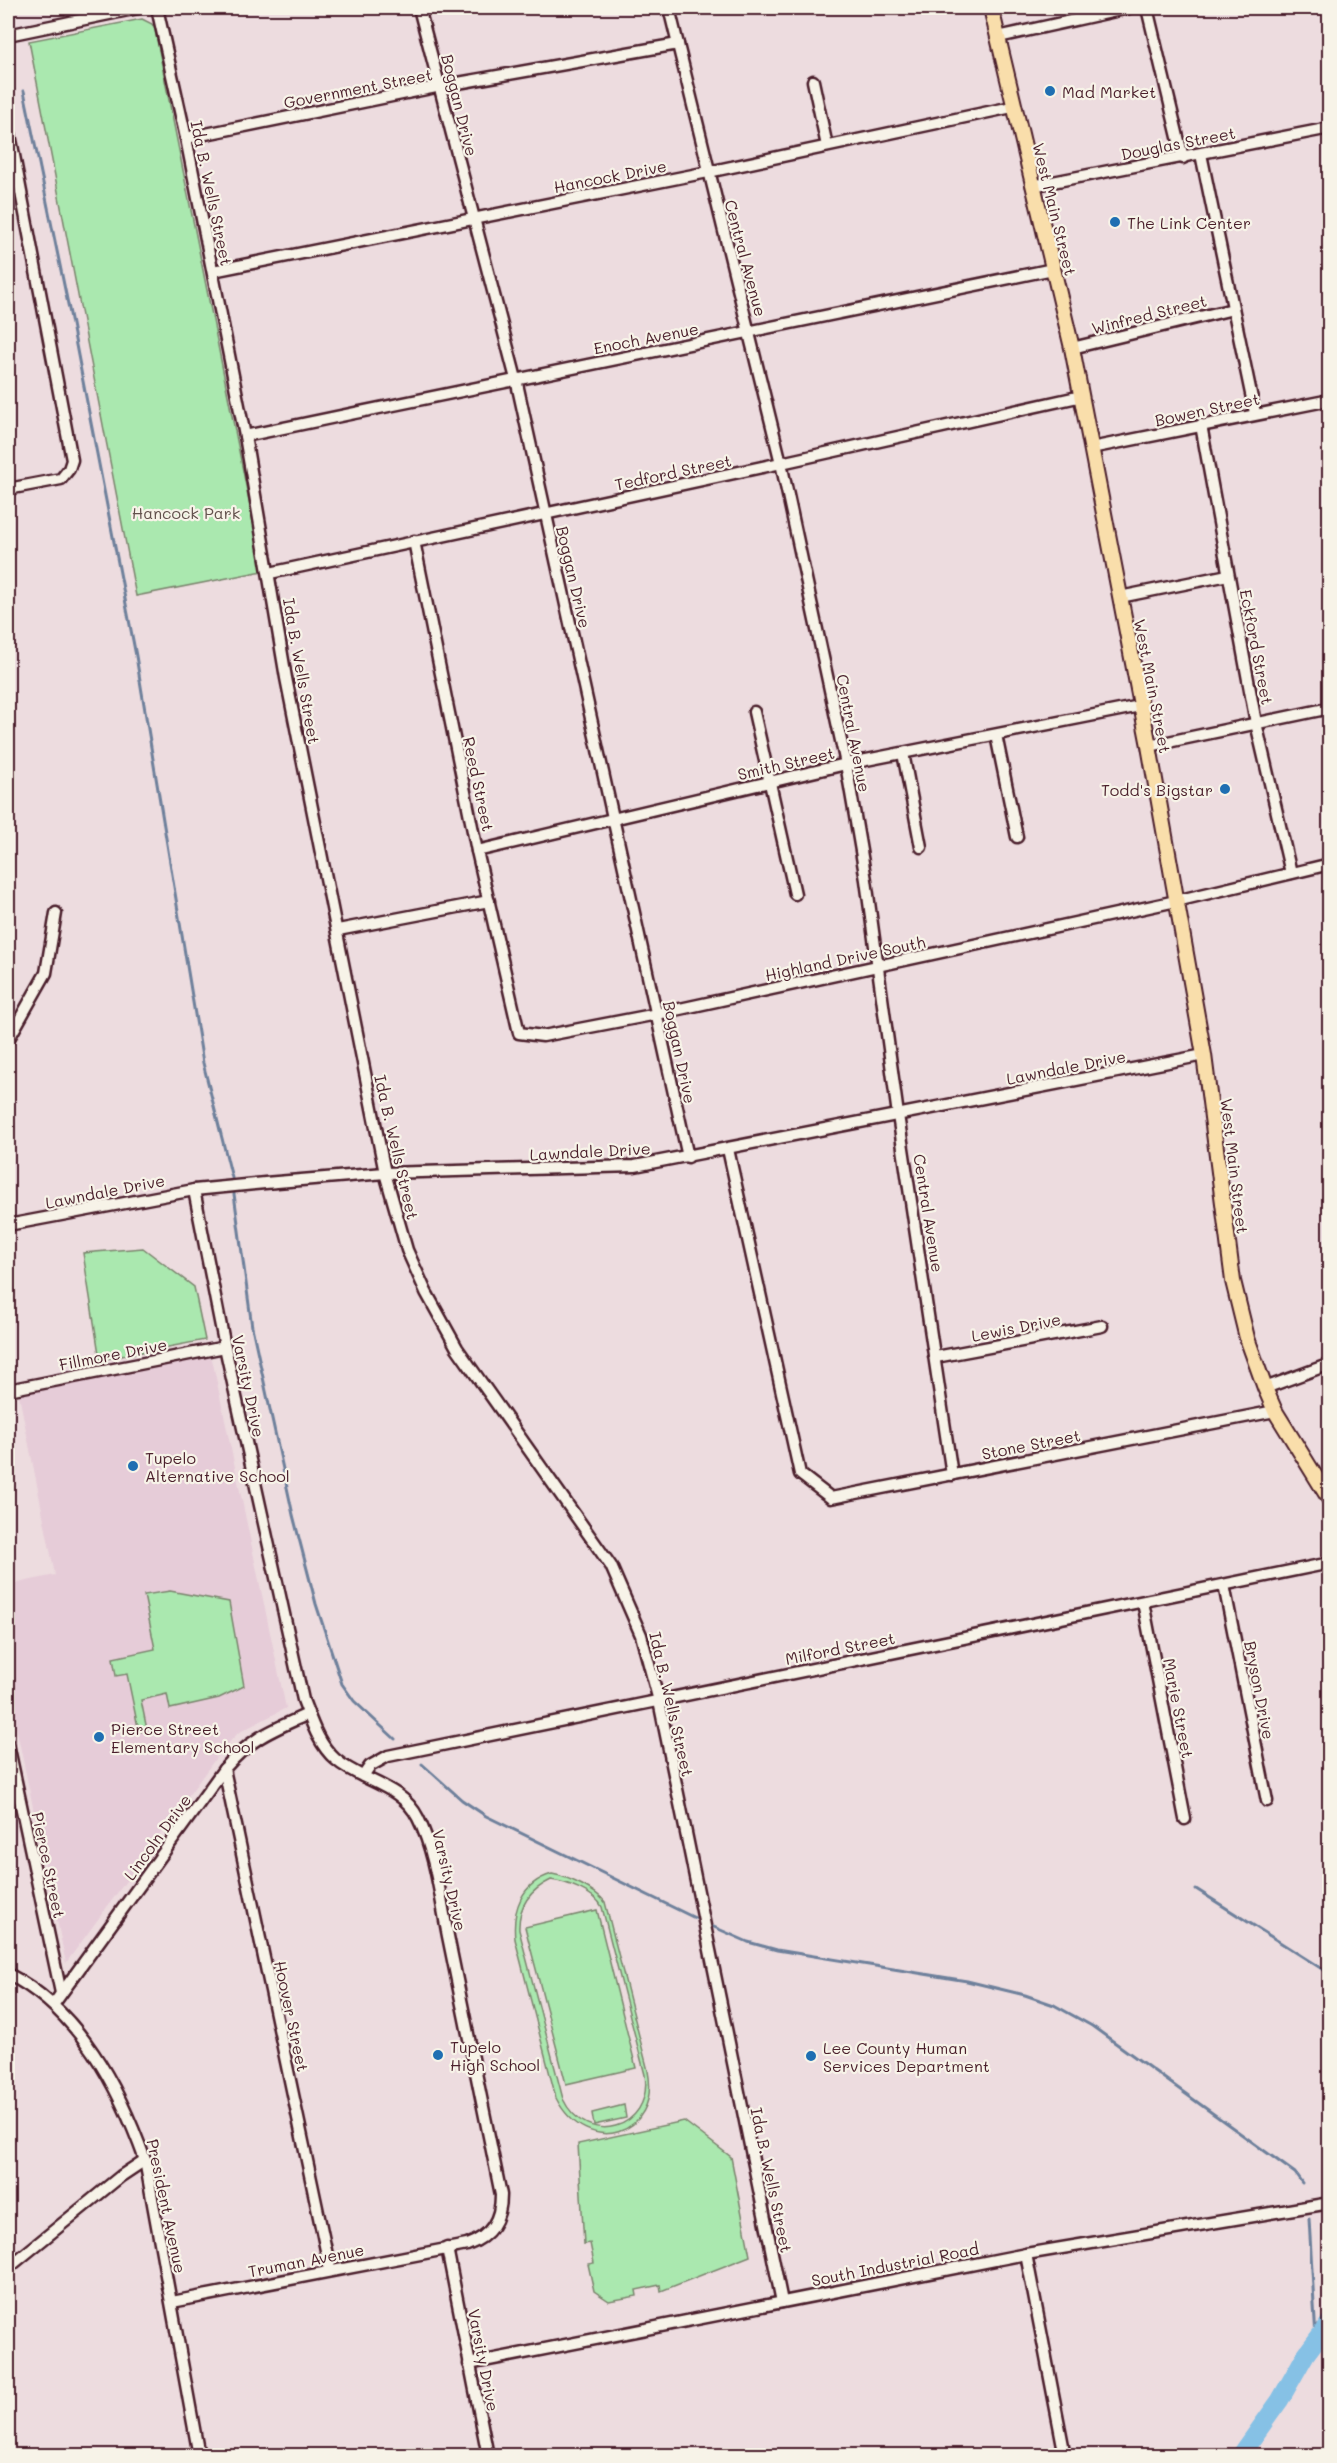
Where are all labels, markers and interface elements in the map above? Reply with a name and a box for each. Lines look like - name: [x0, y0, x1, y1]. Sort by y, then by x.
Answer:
- street label: Boggan Drive: [437, 52, 483, 158]
- street label: Government Street: [282, 63, 434, 113]
- place label: Mad Market: [1062, 81, 1156, 102]
- marker: Mad Market: [1043, 84, 1057, 98]
- street label: Ida B. Wells Street: [186, 119, 238, 267]
- street label: Douglas Street: [1119, 122, 1237, 164]
- street label: West Main Street: [1028, 140, 1082, 278]
- street label: Hancock Drive: [552, 155, 668, 197]
- street label: Central Avenue: [720, 197, 772, 319]
- place label: The Link Center: [1127, 212, 1251, 233]
- marker: The Link Center: [1108, 215, 1122, 229]
- street label: Winfred Street: [1089, 290, 1209, 338]
- street label: Enoch Avenue: [592, 318, 700, 358]
- street label: Bowen Street: [1153, 388, 1261, 430]
- street label: Tedford Street: [613, 449, 733, 495]
- park label: Hancock Park: [132, 502, 240, 523]
- street label: Boggan Drive: [552, 524, 596, 630]
- street label: Eckford Street: [1236, 588, 1278, 706]
- street label: Ida B. Wells Street: [279, 596, 325, 746]
- street label: West Main Street: [1130, 617, 1176, 755]
- street label: Central Avenue: [832, 672, 876, 794]
- street label: Reed Street: [459, 735, 499, 833]
- street label: Smith Street: [736, 742, 836, 784]
- place label: Todd's Bigstar: [1101, 779, 1213, 800]
- marker: Todd's Bigstar: [1218, 782, 1232, 796]
- street label: Highland Drive South: [763, 931, 927, 985]
- street label: Boggan Drive: [659, 999, 701, 1105]
- street label: Lawndale Drive: [1005, 1045, 1127, 1089]
- street label: Ida B. Wells Street: [370, 1073, 424, 1221]
- street label: West Main Street: [1216, 1097, 1254, 1235]
- street label: Lawndale Drive: [529, 1137, 651, 1165]
- street label: Central Avenue: [909, 1152, 949, 1274]
- street label: Lawndale Drive: [44, 1169, 166, 1213]
- street label: Lewis Drive: [969, 1308, 1063, 1346]
- street label: Fillmore Drive: [57, 1333, 169, 1375]
- street label: Varsity Drive: [228, 1333, 270, 1439]
- street label: Stone Street: [980, 1424, 1082, 1464]
- place label: Tupelo Alternative School: [145, 1447, 290, 1486]
- marker: Tupelo Alternative School: [126, 1459, 140, 1473]
- street label: Milford Street: [783, 1627, 897, 1669]
- street label: Ida B. Wells Street: [645, 1630, 699, 1778]
- street label: Bryson Drive: [1240, 1639, 1280, 1741]
- street label: Marie Street: [1159, 1656, 1199, 1760]
- place label: Pierce Street Elementary School: [111, 1718, 255, 1757]
- marker: Pierce Street Elementary School: [92, 1730, 106, 1744]
- street label: Lincoln Drive: [119, 1790, 195, 1884]
- street label: Pierce Street: [28, 1810, 70, 1920]
- street label: Varsity Drive: [428, 1827, 472, 1933]
- street label: Hoover Street: [270, 1959, 314, 2073]
- place label: Tupelo High School: [450, 2036, 540, 2075]
- place label: Lee County Human Services Department: [823, 2037, 990, 2076]
- marker: Tupelo High School: [431, 2048, 445, 2062]
- marker: Lee County Human Services Department: [804, 2049, 818, 2063]
- street label: Ida B. Wells Street: [746, 2106, 798, 2254]
- street label: President Avenue: [143, 2137, 191, 2275]
- street label: South Industrial Road: [810, 2237, 980, 2291]
- street label: Truman Avenue: [246, 2238, 366, 2282]
- street label: Varsity Drive: [464, 2307, 504, 2413]

